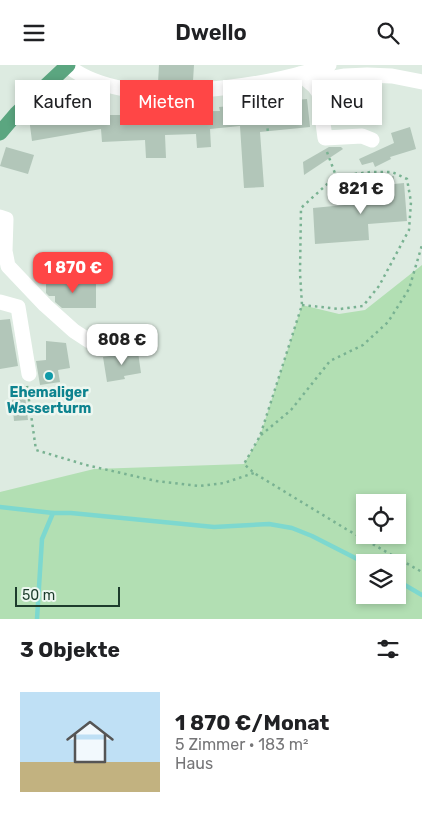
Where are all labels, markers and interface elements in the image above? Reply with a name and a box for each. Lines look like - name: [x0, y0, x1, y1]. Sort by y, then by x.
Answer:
- icon: menu: [20, 19, 48, 47]
- text: Dwello: [175, 19, 247, 46]
- icon: search: [374, 19, 402, 47]
- chip: Kaufen: [15, 80, 110, 125]
- chip: Mieten: [120, 80, 213, 125]
- chip: Filter: [223, 80, 302, 125]
- chip: Neu: [312, 80, 382, 125]
- pin: 821 €: [326, 173, 396, 215]
- text: 821 €: [338, 179, 384, 198]
- pin: 1 870 €: [27, 251, 119, 294]
- text: 1 870 €: [44, 258, 102, 277]
- pin: 808 €: [87, 323, 157, 366]
- text: 808 €: [98, 330, 146, 349]
- marker: Ehemaliger Wasserturm: [43, 370, 55, 382]
- place label: Ehemaliger Wasserturm: [7, 384, 91, 417]
- map controls: [356, 494, 406, 604]
- button: locate: [356, 494, 406, 544]
- button: layers: [356, 554, 406, 604]
- scale bar: [15, 584, 120, 607]
- text: 50 m: [22, 587, 55, 604]
- icon: filters: [374, 635, 402, 663]
- text: 3 Objekte: [20, 637, 120, 662]
- text: 1 870 €/Monat: [175, 710, 329, 735]
- icon: home: [60, 712, 120, 772]
- text: 5 Zimmer · 183 m²: [175, 735, 308, 754]
- text: Haus: [175, 754, 213, 773]

